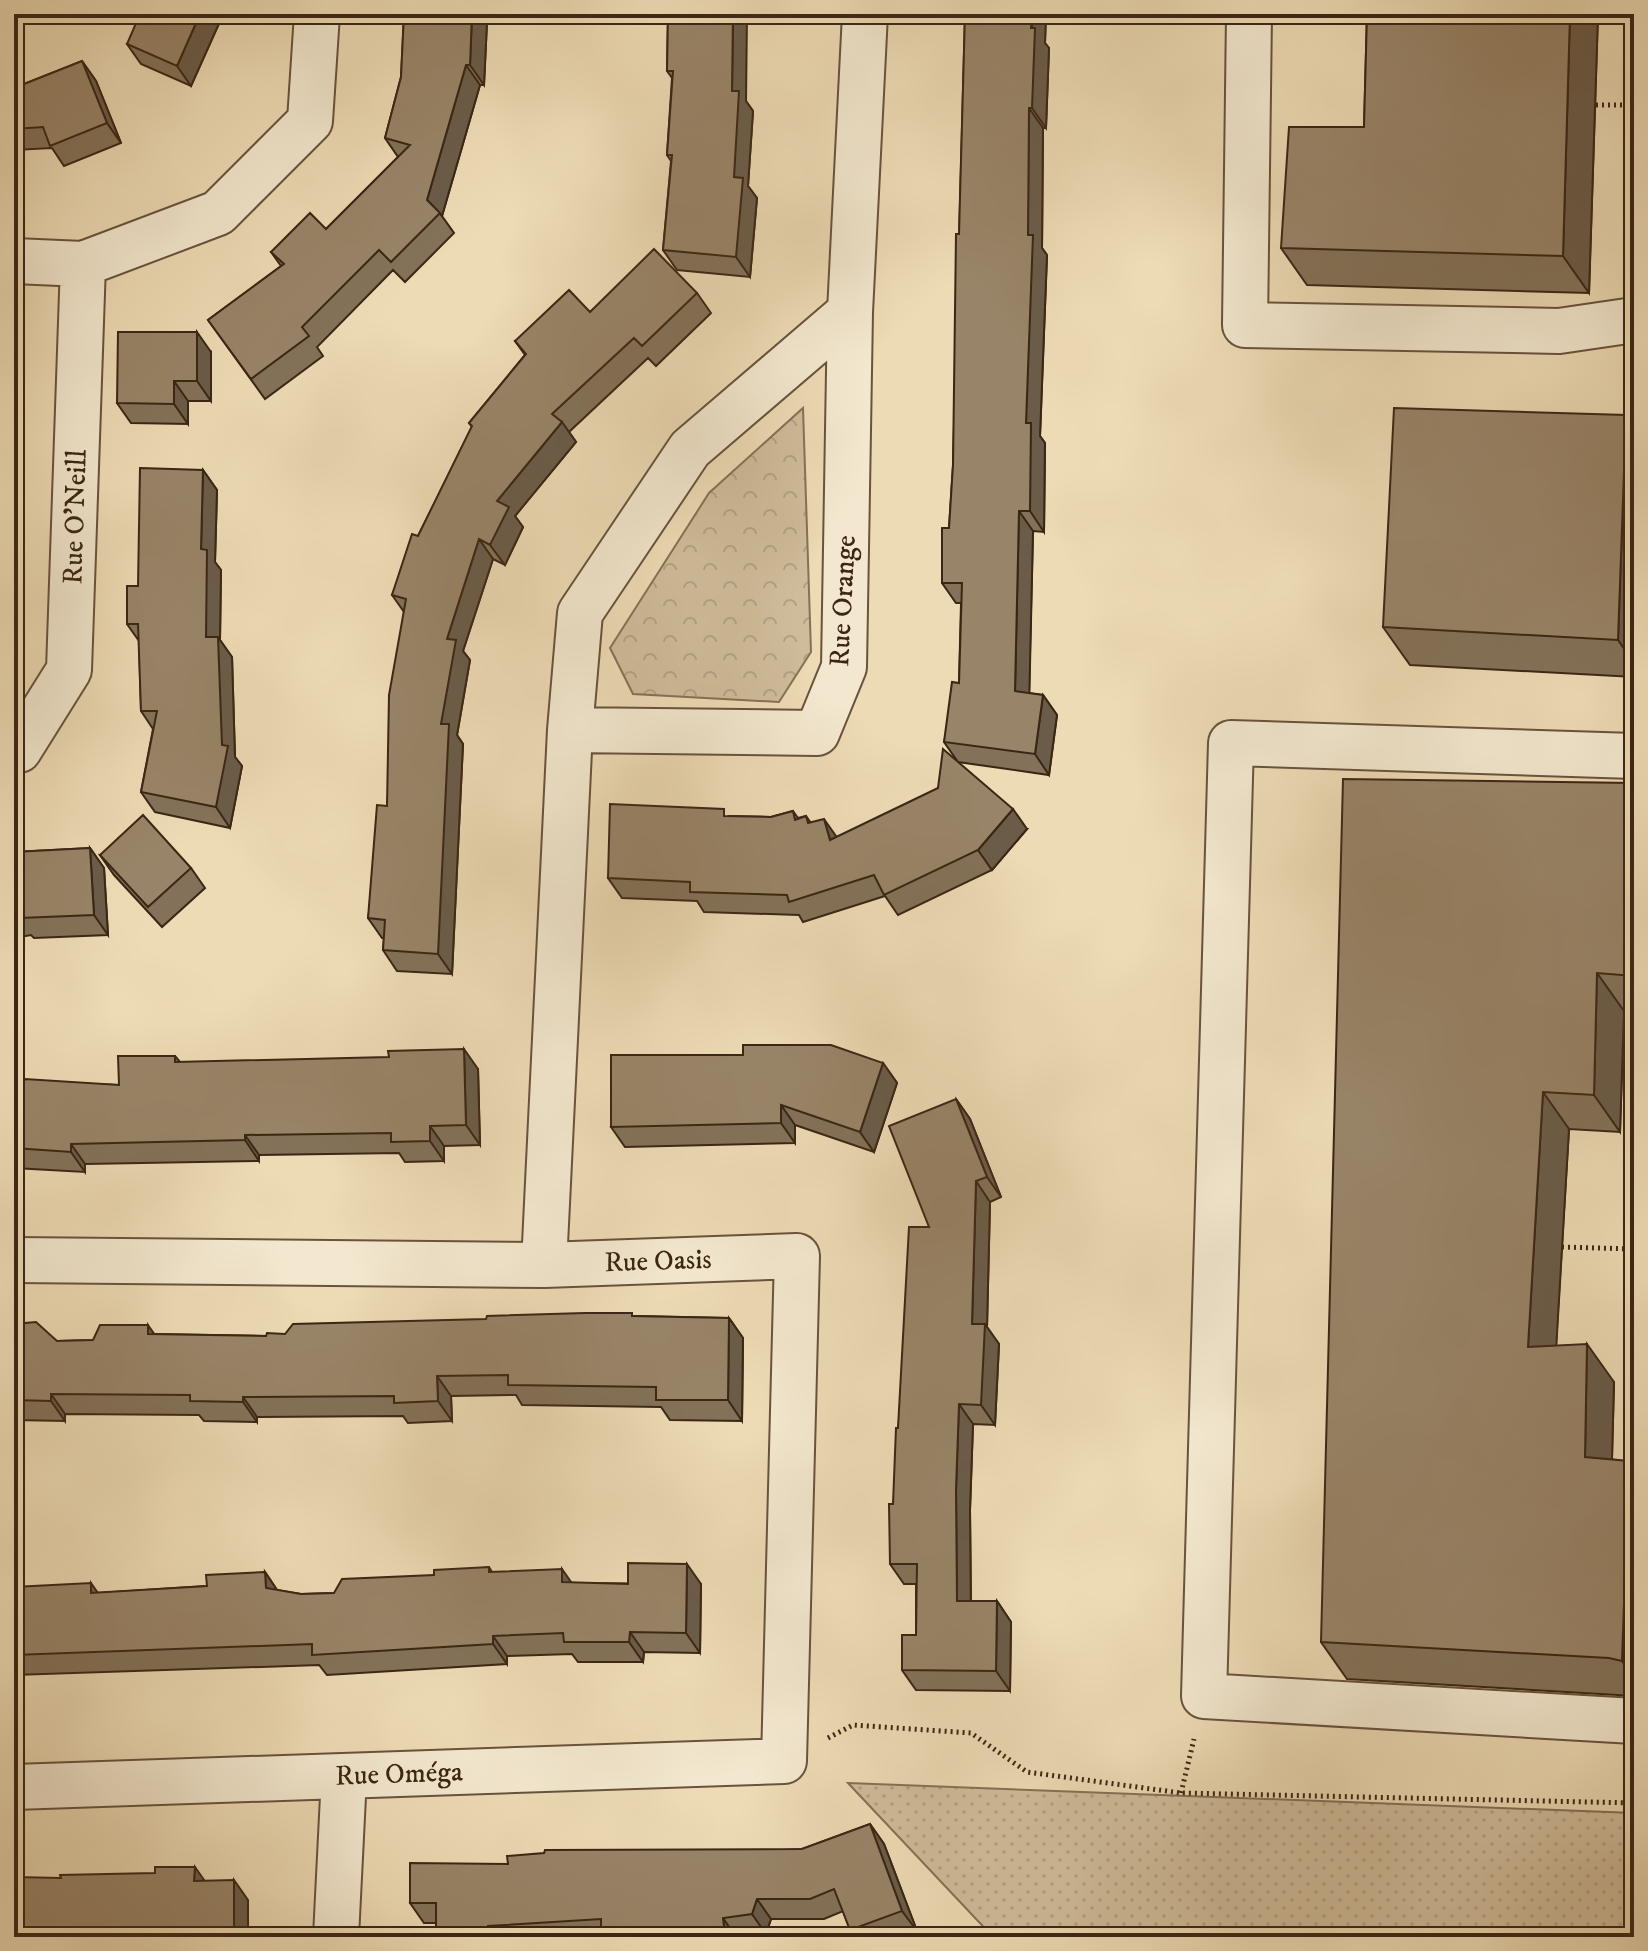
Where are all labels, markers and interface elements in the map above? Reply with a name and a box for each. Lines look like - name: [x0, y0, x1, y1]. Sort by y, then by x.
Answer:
- street label: Rue O'Neill: [55, 448, 95, 585]
- street label: Rue Orange: [822, 534, 864, 668]
- street label: Rue Oasis: [604, 1242, 712, 1280]
- street label: Rue Oméga: [335, 1754, 463, 1794]

